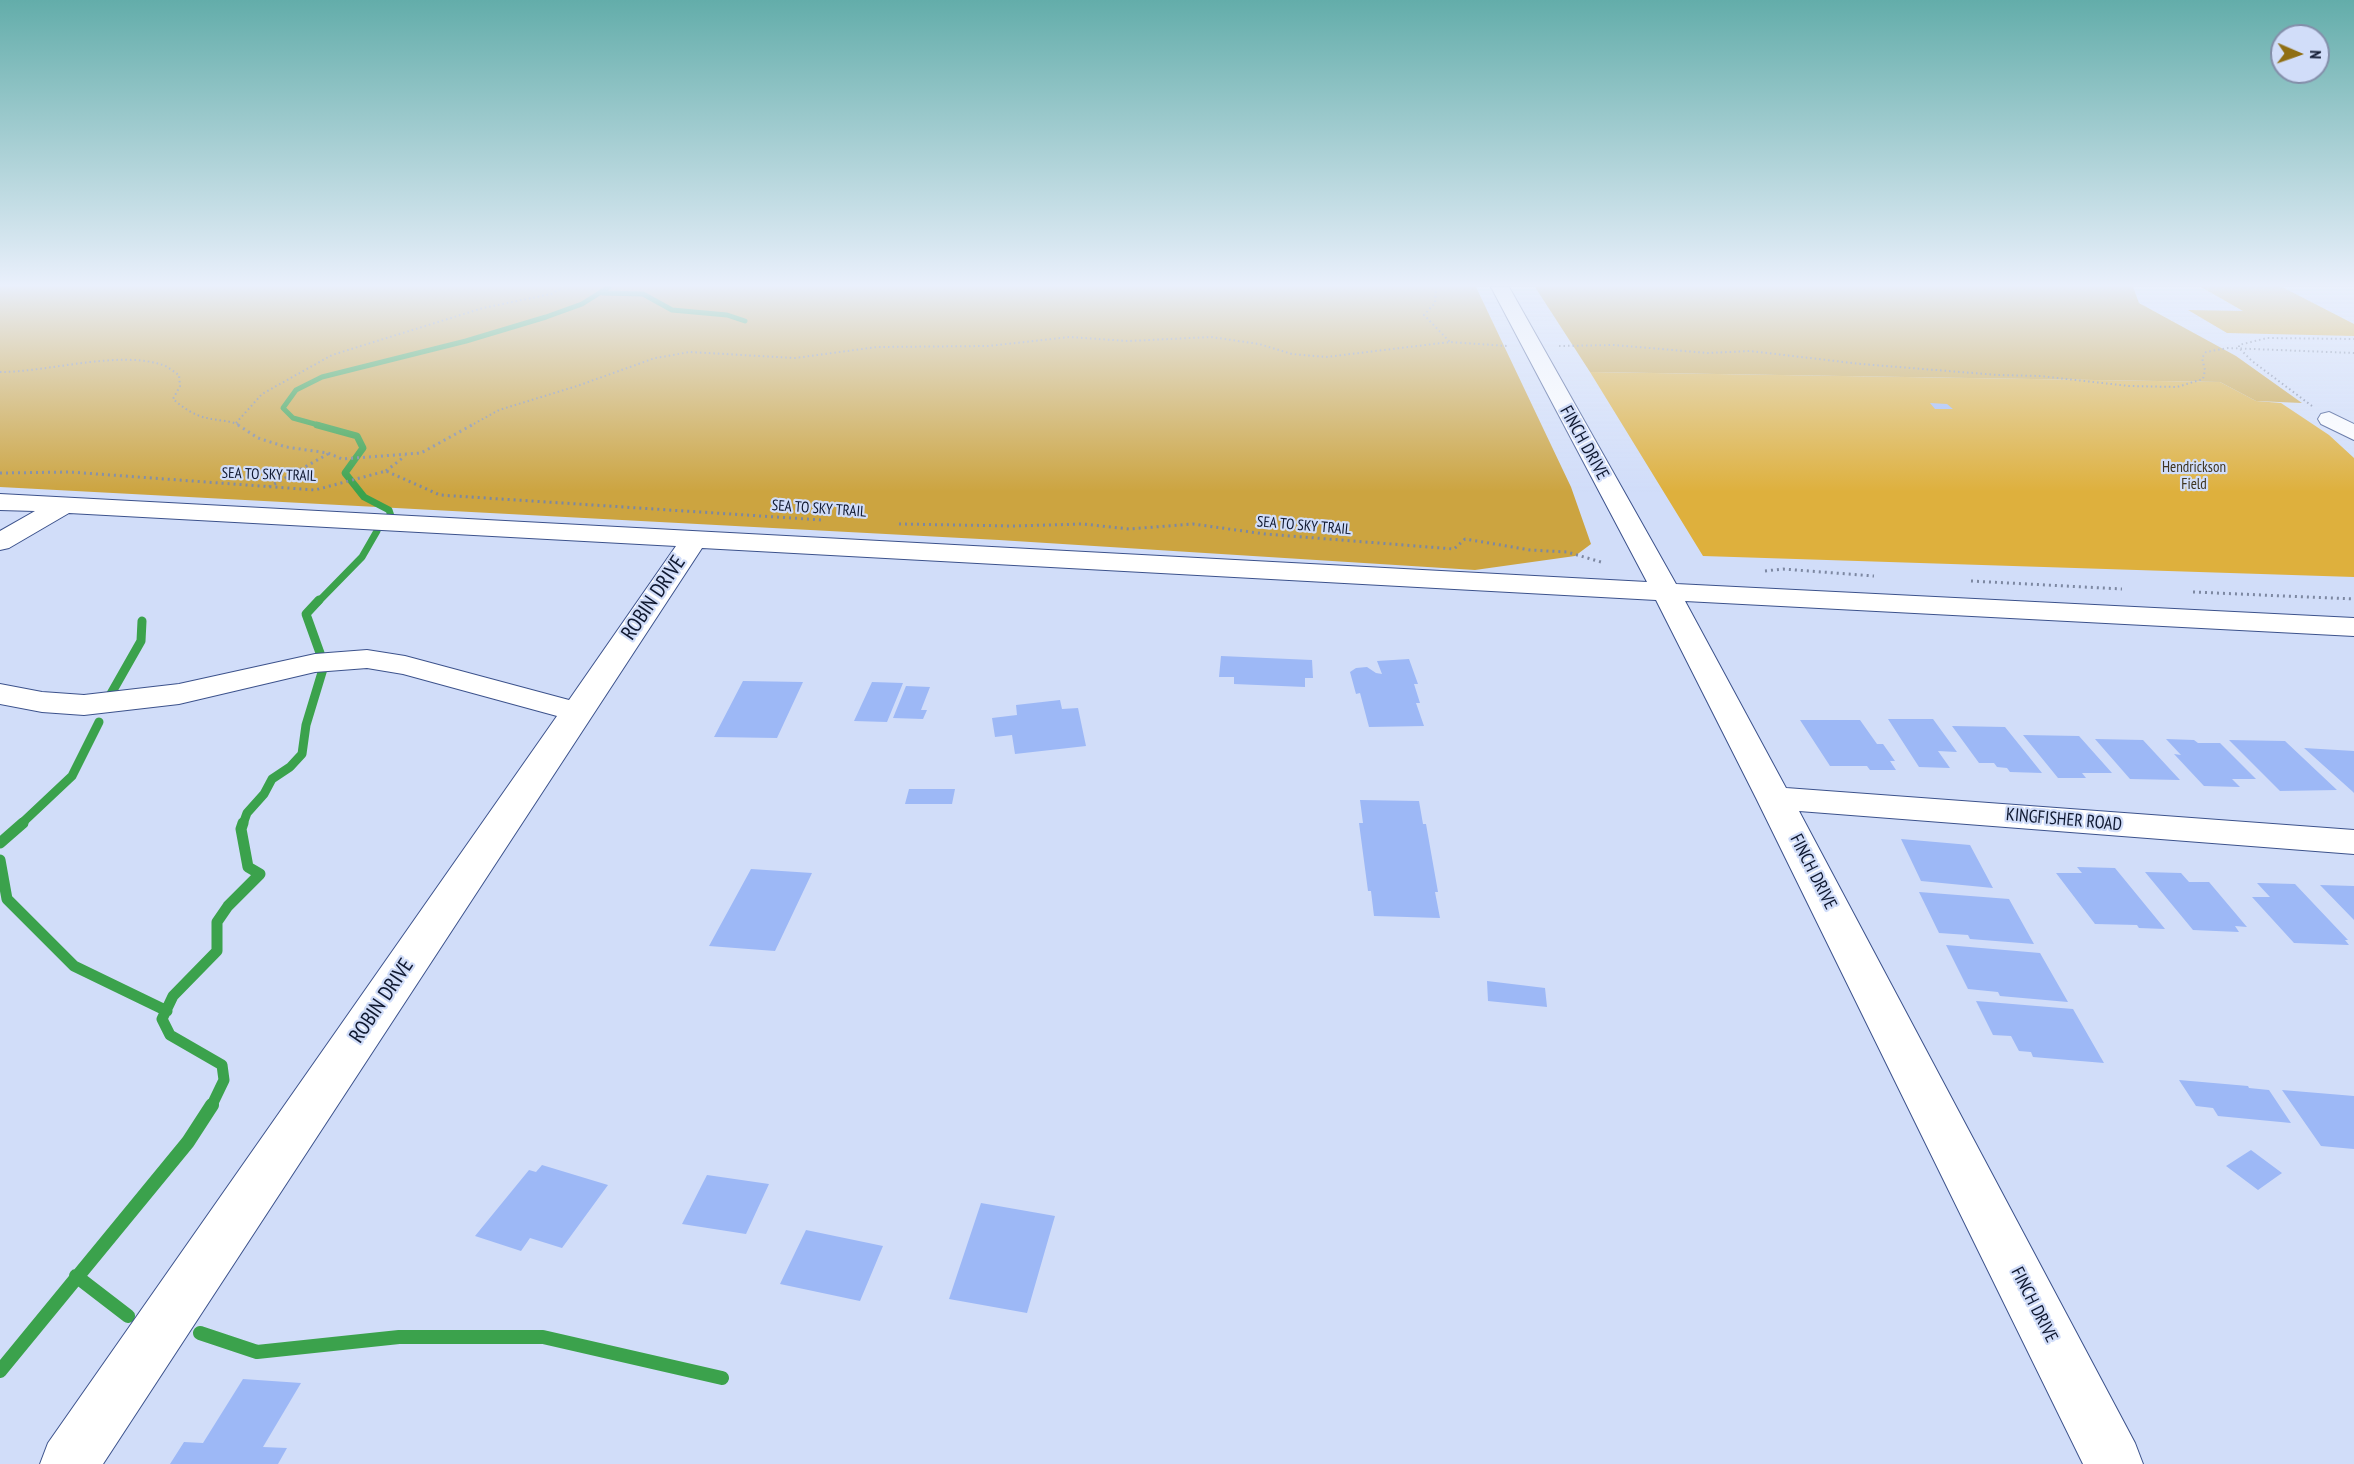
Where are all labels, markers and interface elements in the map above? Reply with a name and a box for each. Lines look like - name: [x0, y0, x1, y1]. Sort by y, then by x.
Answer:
- north arrow: [2270, 24, 2330, 84]
- text: N: [2306, 50, 2326, 59]
- street label: FINCH DRIVE: [1555, 402, 1613, 484]
- park label: Hendrickson Field: [2162, 459, 2226, 494]
- street label: SEA TO SKY TRAIL: [221, 464, 317, 486]
- street label: SEA TO SKY TRAIL: [771, 497, 867, 521]
- street label: SEA TO SKY TRAIL: [1256, 513, 1352, 539]
- street label: ROBIN DRIVE: [617, 551, 691, 645]
- street label: KINGFISHER ROAD: [2005, 804, 2123, 836]
- street label: FINCH DRIVE: [1785, 831, 1841, 913]
- street label: ROBIN DRIVE: [345, 954, 419, 1048]
- street label: FINCH DRIVE: [2006, 1264, 2062, 1346]

